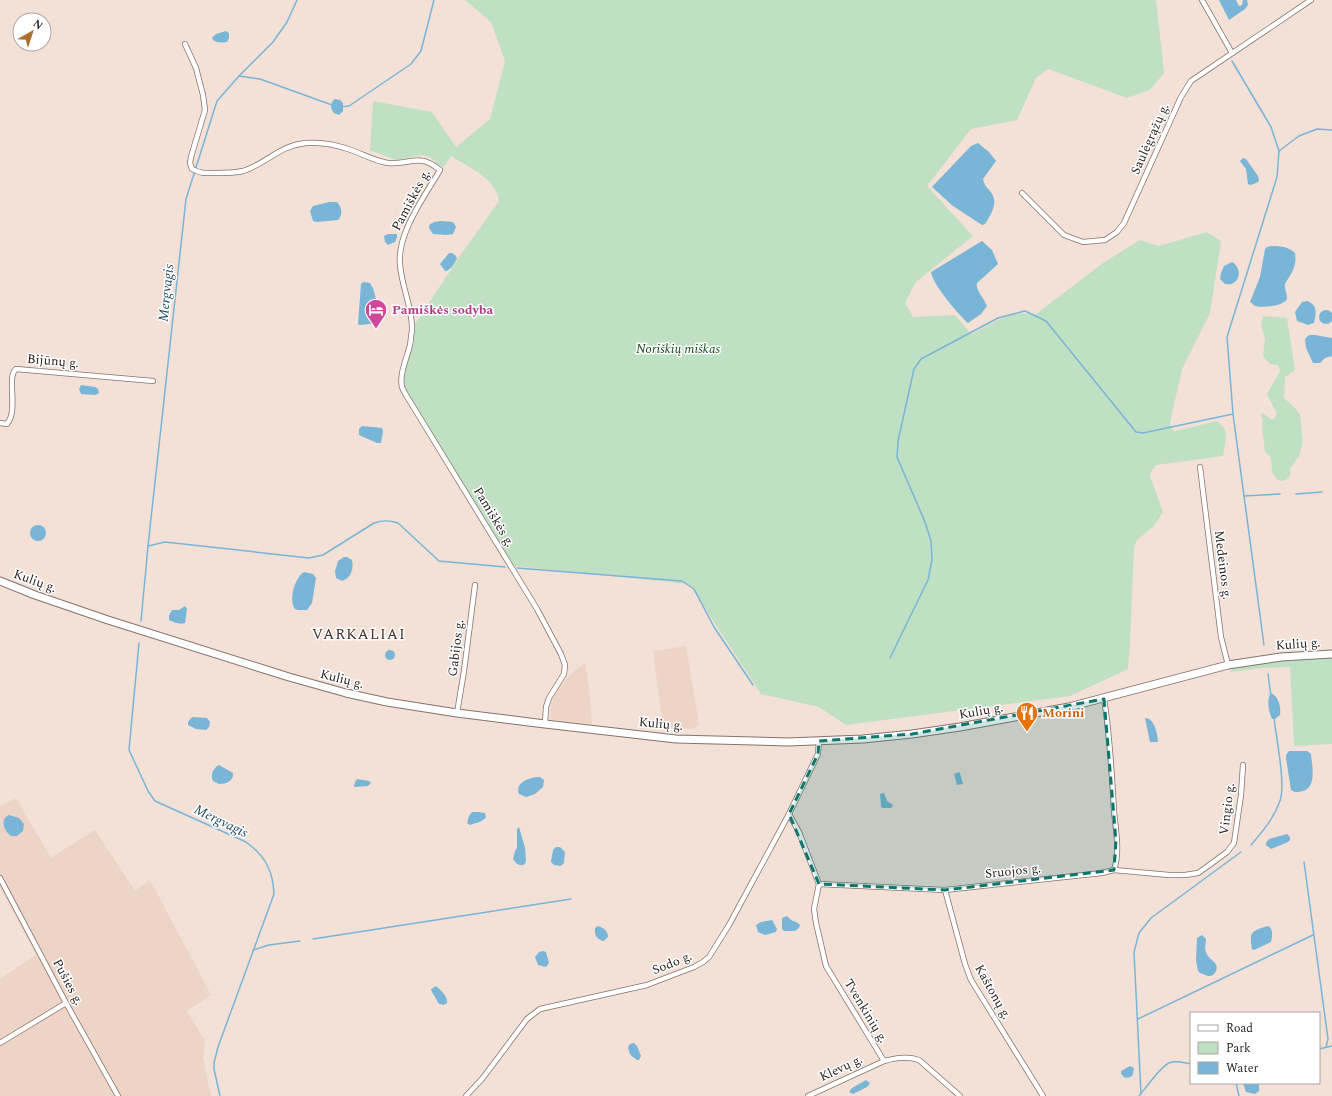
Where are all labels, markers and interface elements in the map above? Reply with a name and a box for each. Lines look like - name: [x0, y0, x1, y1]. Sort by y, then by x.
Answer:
- north arrow: [12, 12, 52, 52]
- text: N: [29, 15, 47, 34]
- street label: Saulėgrąžų g.: [1125, 100, 1175, 178]
- street label: Pamiškės g.: [386, 166, 436, 234]
- water label: Mergvagis: [153, 263, 179, 323]
- hotel icon: Pamiškės sodyba: [363, 297, 389, 330]
- place label: Pamiškės sodyba: [392, 300, 493, 320]
- park label: Noriškių miškas: [636, 339, 721, 359]
- street label: Bijūnų g.: [26, 349, 80, 373]
- street label: Pamiškės g.: [468, 483, 520, 551]
- street label: Medeinos g.: [1209, 529, 1237, 601]
- street label: Kulių g.: [11, 564, 59, 598]
- street label: Gabijos g.: [443, 618, 469, 678]
- district label: VARKALIAI: [312, 623, 406, 646]
- street label: Kulių g.: [1275, 632, 1321, 656]
- street label: Kulių g.: [318, 664, 366, 694]
- street label: Kulių g.: [957, 697, 1005, 725]
- restaurant icon: Morini: [1014, 700, 1040, 733]
- place label: Morini: [1042, 703, 1084, 723]
- street label: Kulių g.: [638, 712, 684, 736]
- street label: Vingio g.: [1214, 782, 1240, 836]
- water label: Mergvagis: [190, 799, 252, 843]
- street label: Sruojos g.: [984, 858, 1042, 884]
- street label: Sodo g.: [649, 946, 695, 980]
- street label: Pušies g.: [47, 955, 89, 1009]
- street label: Kaštonų g.: [970, 961, 1016, 1023]
- street label: Tvenkinių g.: [839, 975, 893, 1047]
- legend: [1190, 1012, 1320, 1084]
- text: Road: [1226, 1019, 1253, 1038]
- text: Park: [1226, 1039, 1251, 1058]
- street label: Klevų g.: [816, 1049, 866, 1087]
- text: Water: [1226, 1059, 1258, 1078]

